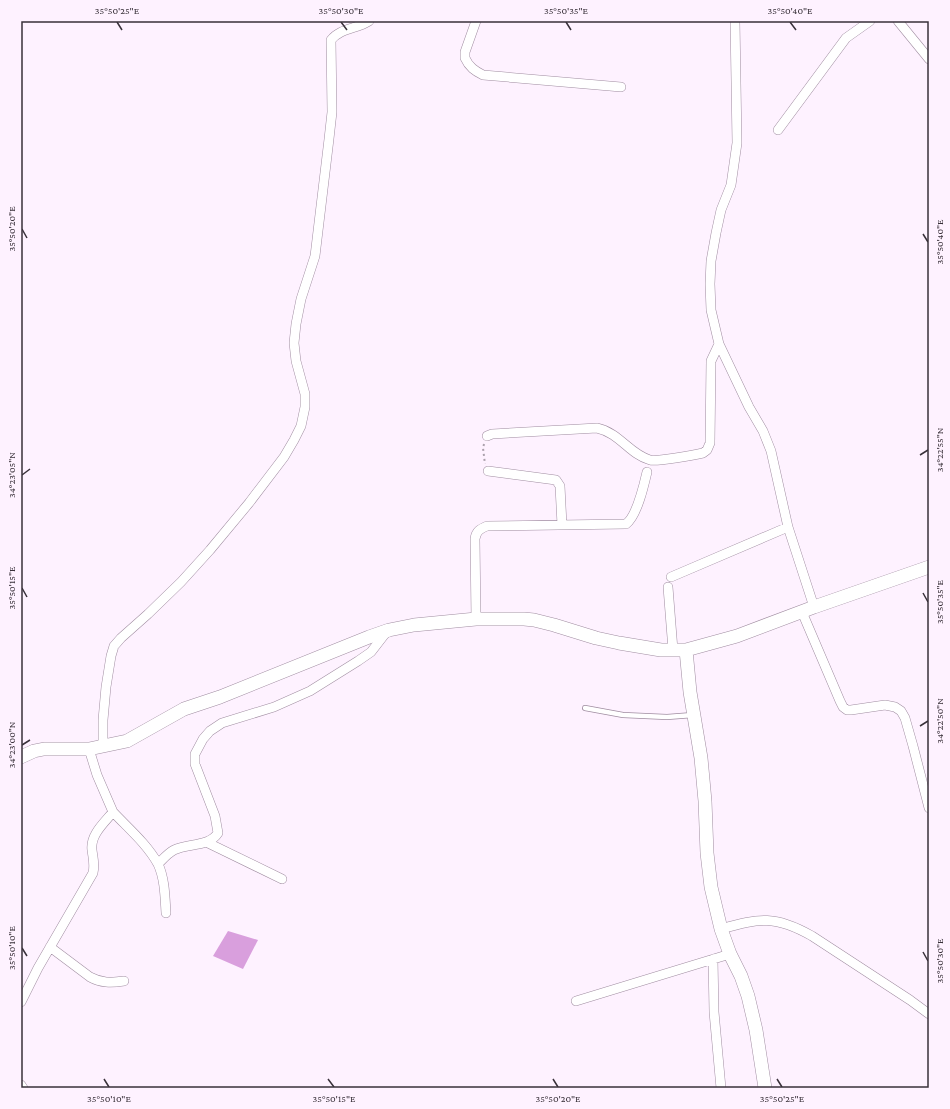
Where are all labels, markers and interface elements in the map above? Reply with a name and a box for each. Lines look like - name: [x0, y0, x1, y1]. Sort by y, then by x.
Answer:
- text: 35°50'25"E: [95, 5, 140, 16]
- text: 35°50'30"E: [319, 5, 364, 16]
- text: 35°50'35"E: [544, 5, 589, 16]
- text: 35°50'40"E: [768, 5, 813, 16]
- text: 35°50'20"E: [6, 206, 17, 252]
- text: 35°50'40"E: [934, 219, 945, 264]
- text: 34°22'55"N: [934, 427, 945, 472]
- text: 34°23'05"N: [6, 452, 17, 498]
- text: 35°50'15"E: [6, 566, 17, 609]
- text: 35°50'35"E: [934, 579, 945, 624]
- text: 34°22'50"N: [934, 698, 945, 744]
- text: 34°23'00"N: [6, 721, 17, 768]
- text: 35°50'10"E: [6, 926, 17, 970]
- text: 35°50'30"E: [934, 938, 945, 983]
- text: 35°50'10"E: [87, 1093, 131, 1104]
- text: 35°50'15"E: [313, 1093, 356, 1104]
- text: 35°50'20"E: [535, 1093, 581, 1104]
- text: 35°50'25"E: [760, 1093, 805, 1104]

